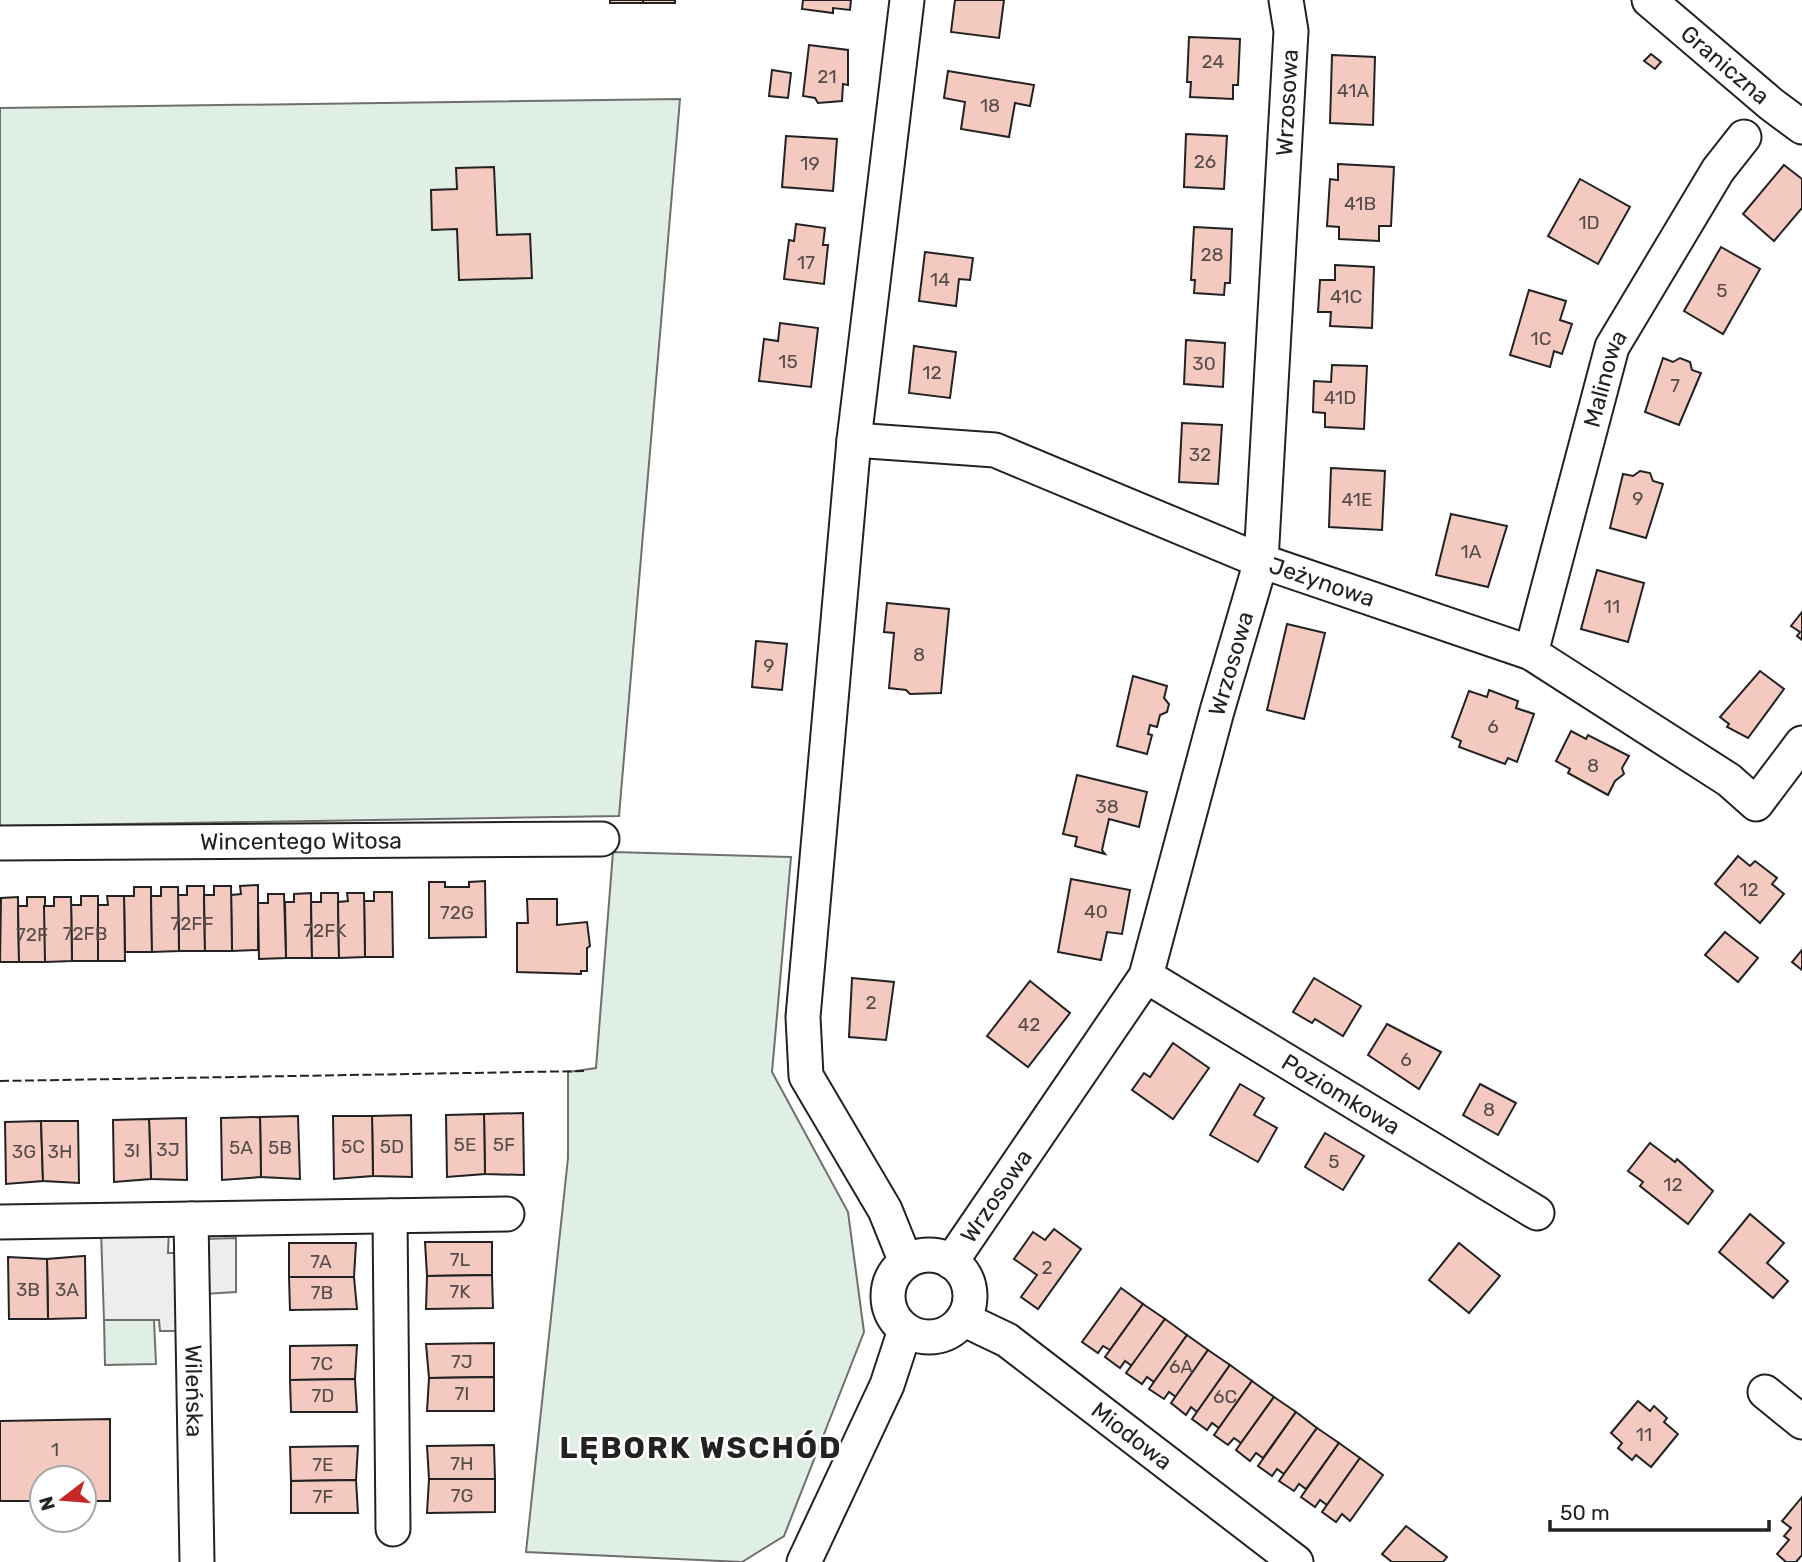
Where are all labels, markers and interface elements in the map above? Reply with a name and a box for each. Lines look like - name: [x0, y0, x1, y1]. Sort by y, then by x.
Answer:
- street label: Graniczna: [1675, 19, 1775, 110]
- street label: Wrzosowa: [1270, 48, 1304, 157]
- house number: 24: [1202, 50, 1225, 73]
- house number: 21: [817, 65, 837, 88]
- house number: 41A: [1337, 79, 1369, 102]
- house number: 18: [980, 94, 1000, 117]
- house number: 26: [1194, 150, 1216, 173]
- house number: 19: [800, 152, 820, 175]
- house number: 41B: [1344, 192, 1376, 215]
- house number: 1D: [1578, 211, 1600, 234]
- house number: 28: [1200, 243, 1224, 266]
- house number: 17: [797, 251, 815, 274]
- house number: 14: [930, 268, 950, 291]
- house number: 5: [1716, 279, 1728, 302]
- house number: 41C: [1330, 285, 1362, 308]
- street label: Malinowa: [1577, 325, 1633, 430]
- house number: 1C: [1531, 327, 1551, 350]
- house number: 15: [778, 350, 798, 373]
- house number: 30: [1192, 352, 1216, 375]
- house number: 12: [922, 361, 942, 384]
- house number: 7: [1670, 374, 1680, 397]
- house number: 41D: [1324, 386, 1356, 409]
- house number: 32: [1189, 443, 1211, 466]
- house number: 9: [1632, 487, 1644, 510]
- house number: 41E: [1341, 488, 1373, 511]
- house number: 1A: [1461, 540, 1482, 563]
- street label: Jeżynowa: [1266, 551, 1378, 613]
- house number: 11: [1604, 595, 1620, 618]
- street label: Wrzosowa: [1202, 608, 1259, 719]
- house number: 8: [913, 643, 925, 666]
- house number: 9: [763, 654, 775, 677]
- house number: 6: [1487, 715, 1499, 738]
- house number: 8: [1587, 754, 1599, 777]
- house number: 38: [1095, 795, 1119, 818]
- street label: Wincentego Witosa: [200, 826, 402, 856]
- house number: 12: [1739, 878, 1759, 901]
- house number: 40: [1084, 900, 1108, 923]
- house number: 72G: [440, 901, 474, 924]
- house number: 72FF: [170, 912, 214, 935]
- house number: 72FK: [303, 919, 347, 942]
- house number: 72FB: [63, 922, 107, 945]
- house number: 72F: [16, 923, 48, 946]
- house number: 2: [865, 991, 877, 1014]
- house number: 42: [1018, 1013, 1040, 1036]
- street label: Poziomkowa: [1277, 1048, 1405, 1141]
- house number: 6: [1400, 1048, 1412, 1071]
- house number: 8: [1483, 1098, 1495, 1121]
- house number: 5E: [454, 1133, 476, 1156]
- house number: 5F: [493, 1133, 515, 1156]
- house number: 5C: [341, 1135, 365, 1158]
- house number: 5D: [380, 1135, 404, 1158]
- house number: 5A: [229, 1136, 253, 1159]
- house number: 5B: [268, 1136, 292, 1159]
- house number: 3J: [156, 1138, 180, 1161]
- house number: 3I: [124, 1139, 140, 1162]
- house number: 3G: [12, 1140, 36, 1163]
- house number: 3H: [48, 1140, 73, 1163]
- street label: Wrzosowa: [954, 1144, 1038, 1248]
- house number: 5: [1328, 1150, 1340, 1173]
- house number: 12: [1663, 1173, 1683, 1196]
- house number: 7L: [450, 1248, 471, 1271]
- house number: 7A: [310, 1250, 332, 1273]
- house number: 2: [1041, 1256, 1053, 1279]
- house number: 3B: [16, 1278, 40, 1301]
- house number: 3A: [55, 1278, 79, 1301]
- house number: 7K: [449, 1280, 471, 1303]
- house number: 7B: [311, 1281, 333, 1304]
- street label: Wileńska: [179, 1344, 209, 1437]
- house number: 7J: [451, 1350, 473, 1373]
- house number: 7C: [311, 1352, 333, 1375]
- house number: 6A: [1169, 1355, 1193, 1378]
- house number: 7I: [455, 1382, 469, 1405]
- house number: 7D: [312, 1384, 334, 1407]
- house number: 6C: [1213, 1385, 1237, 1408]
- street label: Miodowa: [1086, 1396, 1178, 1476]
- house number: 11: [1636, 1423, 1652, 1446]
- district label: LĘBORK WSCHÓD: [559, 1430, 843, 1466]
- house number: 1: [51, 1438, 59, 1461]
- house number: 7H: [450, 1452, 474, 1475]
- house number: 7E: [312, 1453, 334, 1476]
- north arrow: [28, 1464, 98, 1534]
- house number: 7G: [451, 1484, 473, 1507]
- house number: 7F: [313, 1485, 333, 1508]
- scale bar: [1550, 1488, 1769, 1532]
- text: N: [34, 1494, 60, 1513]
- text: 50 m: [1560, 1500, 1610, 1525]

